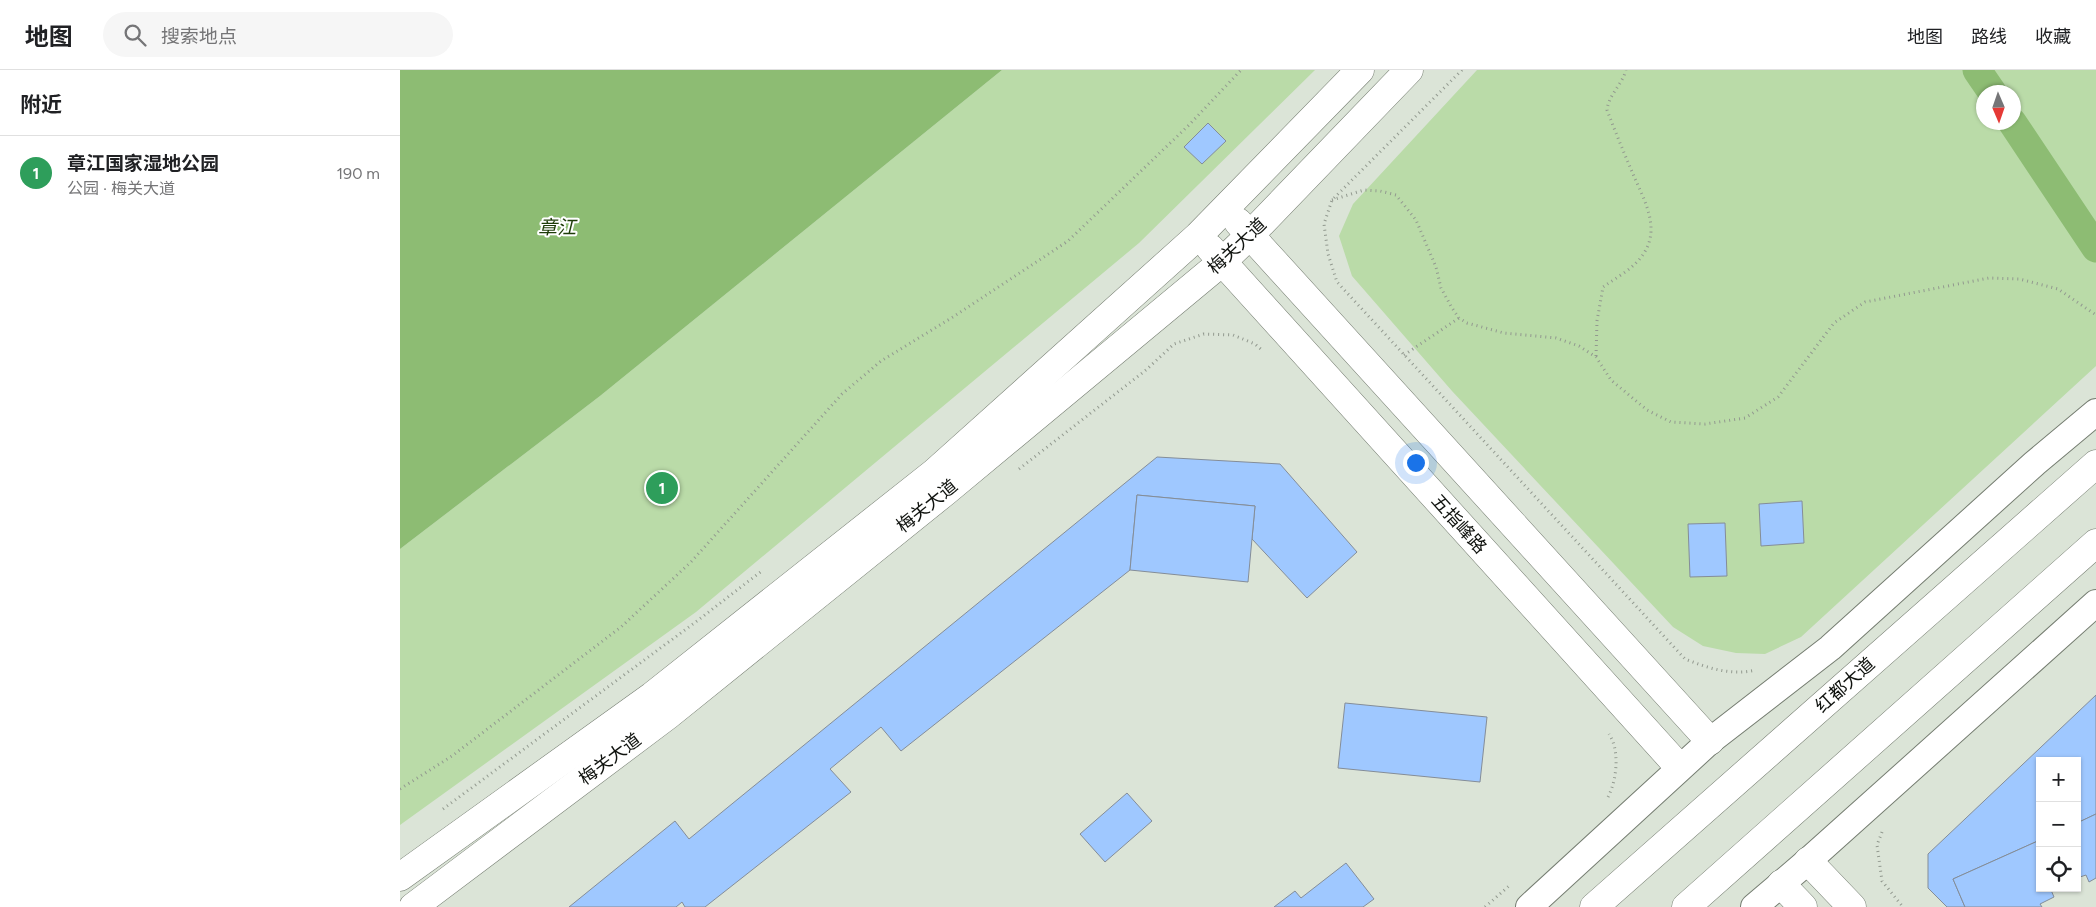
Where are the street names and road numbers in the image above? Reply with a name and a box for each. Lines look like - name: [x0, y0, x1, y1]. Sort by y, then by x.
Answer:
- street label: 梅关大道: [1203, 213, 1271, 279]
- street label: 梅关大道: [892, 475, 962, 537]
- street label: 五指峰路: [1427, 490, 1491, 558]
- street label: 红都大道: [1811, 653, 1879, 717]
- street label: 梅关大道: [575, 729, 645, 789]

